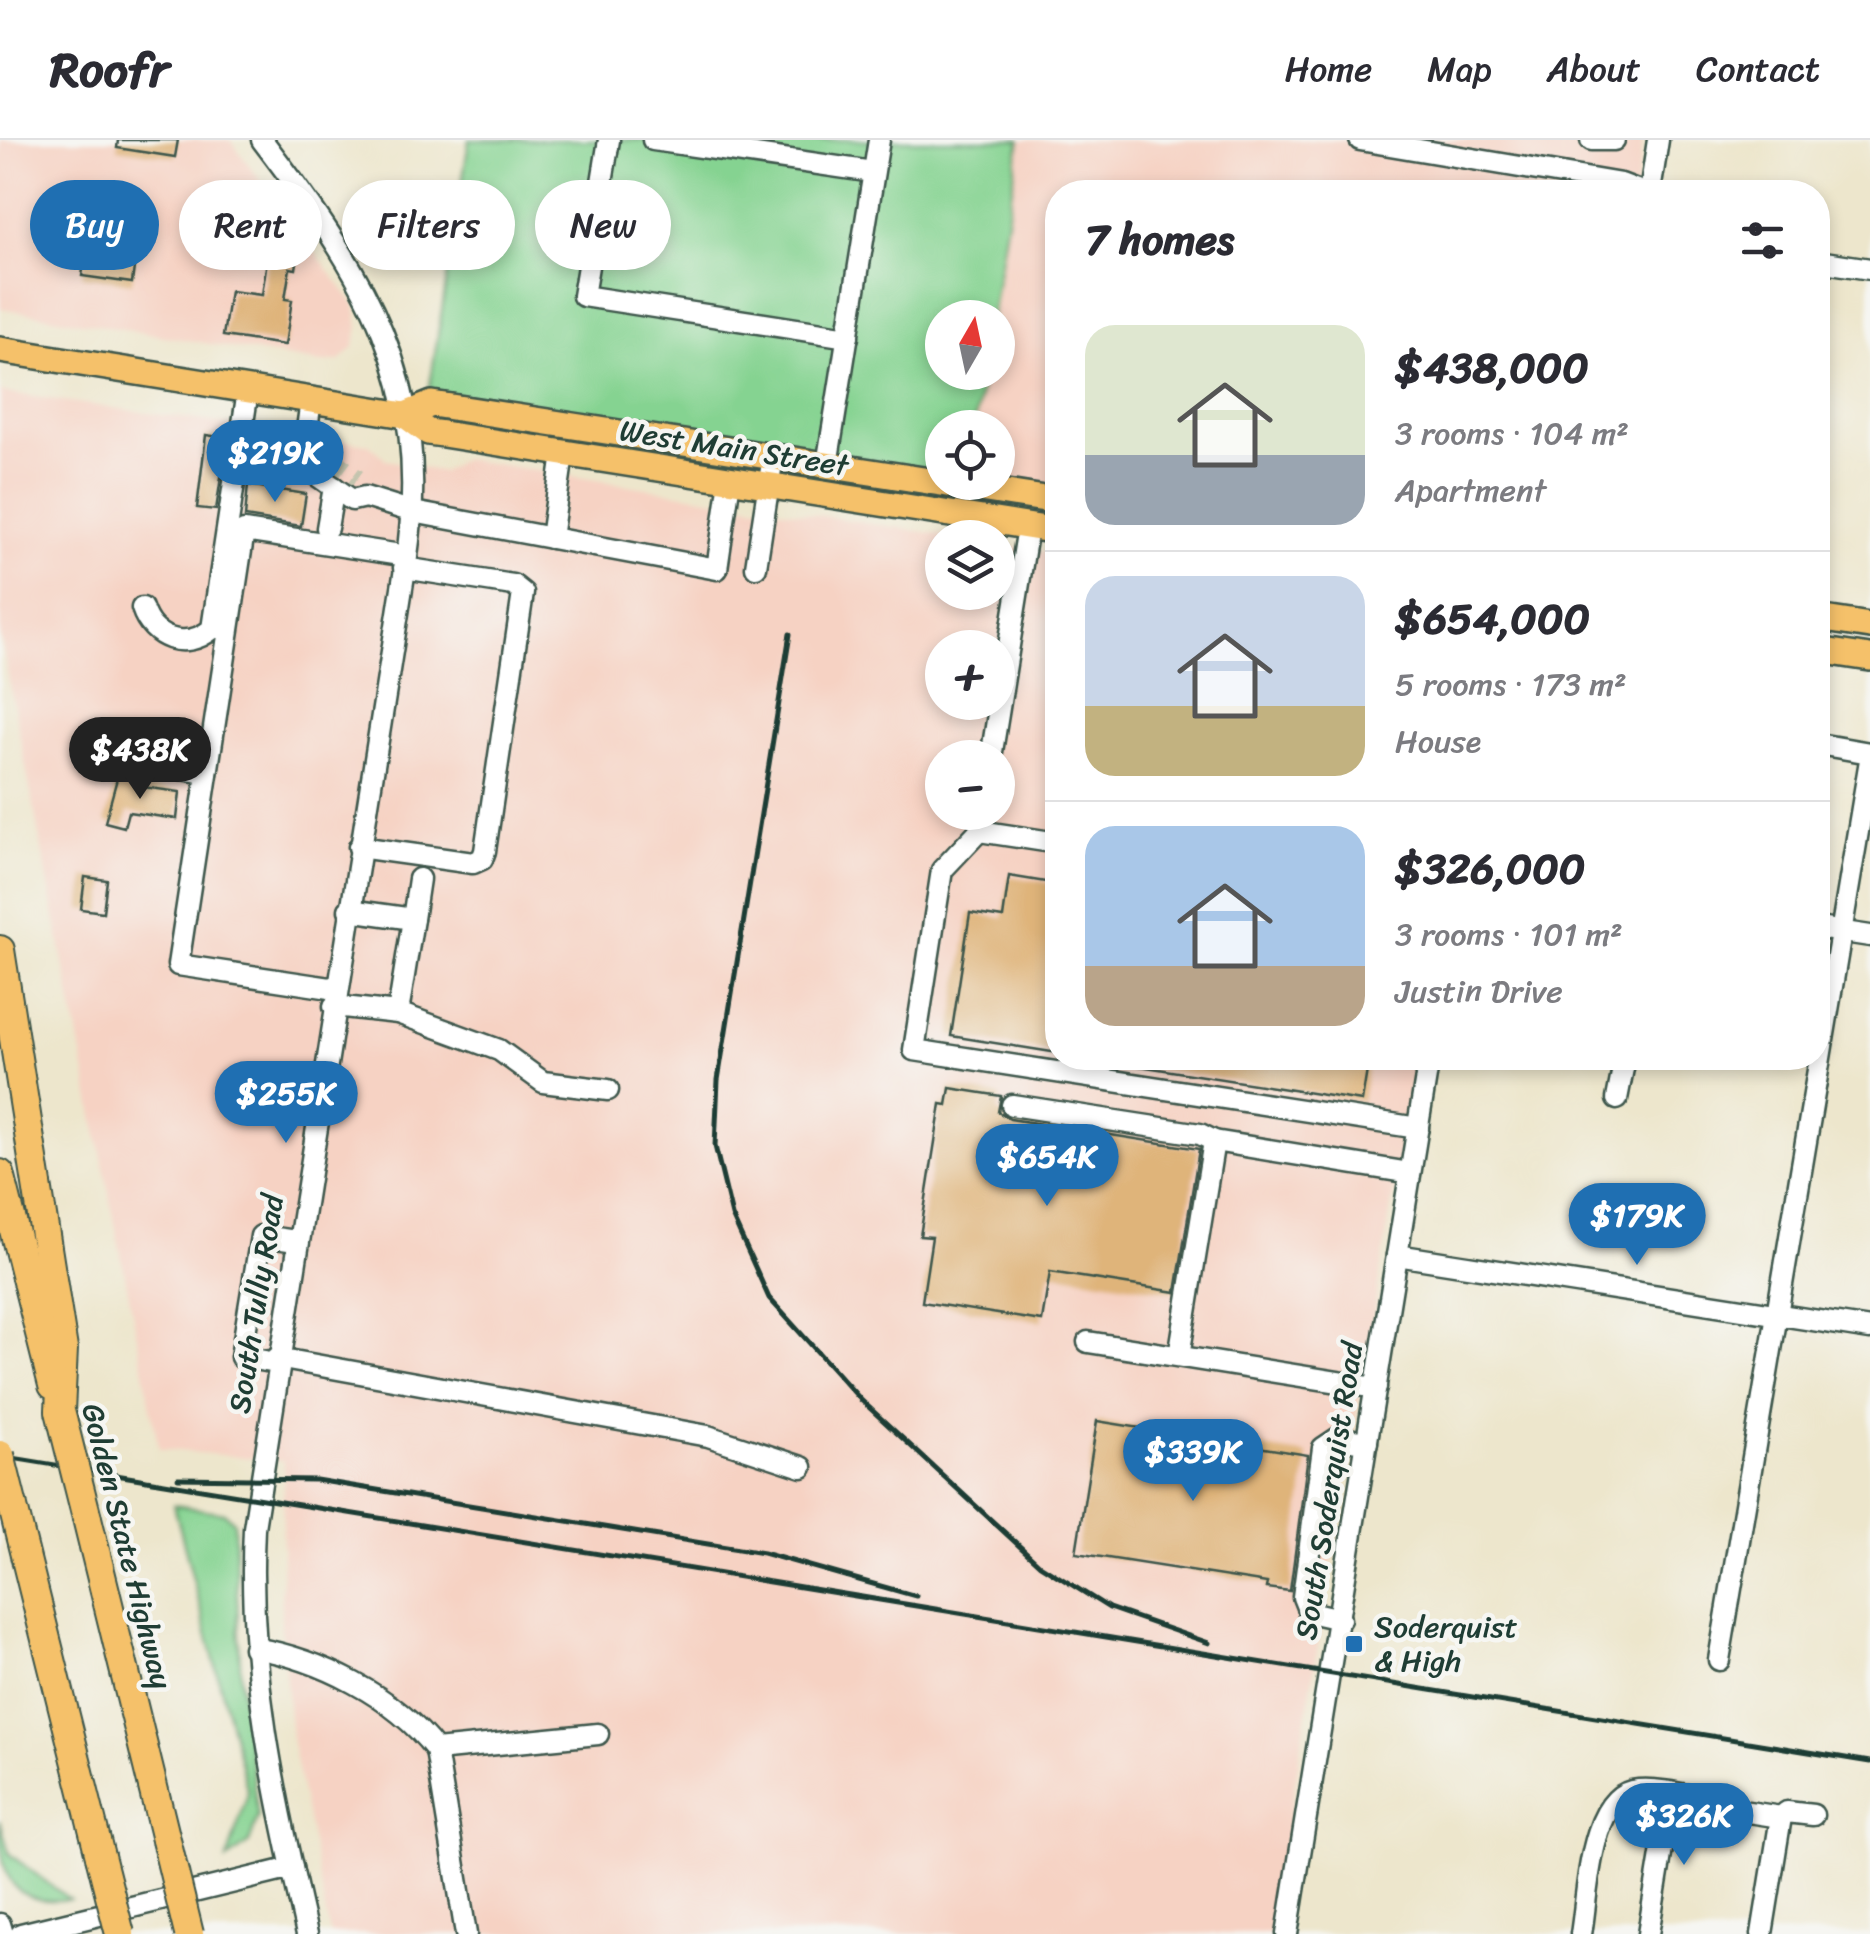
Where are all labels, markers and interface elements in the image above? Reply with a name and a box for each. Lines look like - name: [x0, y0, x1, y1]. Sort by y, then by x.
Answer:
- text: Roofr: [50, 27, 169, 112]
- text: Home: [1285, 38, 1372, 100]
- text: Map: [1427, 38, 1492, 100]
- text: About: [1547, 38, 1641, 100]
- text: Contact: [1696, 38, 1820, 100]
- chip: Buy: [30, 180, 159, 270]
- chip: Rent: [179, 180, 322, 270]
- chip: Filters: [342, 180, 515, 270]
- chip: New: [535, 180, 671, 270]
- text: 7 homes: [1085, 203, 1234, 277]
- icon: filters: [1735, 213, 1790, 268]
- north arrow: [925, 300, 1015, 390]
- map controls: [925, 300, 1015, 830]
- text: $438,000: [1395, 331, 1589, 405]
- icon: home: [1165, 365, 1285, 485]
- street label: West Main Street: [616, 403, 854, 493]
- text: 3 rooms · 104 m²: [1395, 405, 1629, 462]
- button: locate: [925, 410, 1015, 500]
- pin: $219K: [205, 420, 345, 505]
- text: $219K: [229, 424, 321, 481]
- text: Apartment: [1395, 462, 1546, 519]
- button: layers: [925, 520, 1015, 610]
- text: $654,000: [1395, 582, 1590, 656]
- icon: home: [1165, 616, 1285, 736]
- button: +: [925, 630, 1015, 720]
- text: 5 rooms · 173 m²: [1395, 656, 1626, 713]
- text: House: [1395, 713, 1481, 770]
- pin: $438K: [70, 717, 210, 802]
- text: $438K: [91, 721, 189, 778]
- button: −: [925, 740, 1015, 830]
- text: $326,000: [1395, 832, 1585, 906]
- icon: home: [1165, 866, 1285, 986]
- text: 3 rooms · 101 m²: [1395, 906, 1623, 963]
- text: Justin Drive: [1395, 963, 1563, 1020]
- pin: $255K: [216, 1061, 356, 1146]
- text: $255K: [237, 1065, 335, 1122]
- pin: $654K: [977, 1124, 1117, 1209]
- text: $654K: [998, 1128, 1096, 1185]
- pin: $179K: [1567, 1183, 1707, 1268]
- text: $179K: [1591, 1187, 1683, 1244]
- street label: South Tully Road: [212, 1189, 300, 1417]
- street label: South Soderquist Road: [1279, 1336, 1380, 1644]
- street label: Golden State Highway: [65, 1397, 189, 1695]
- pin: $339K: [1123, 1419, 1263, 1504]
- text: $339K: [1145, 1423, 1241, 1480]
- place label: Soderquist & High: [1374, 1600, 1518, 1688]
- marker: Soderquist & High: [1343, 1633, 1365, 1655]
- pin: $326K: [1614, 1783, 1754, 1868]
- text: $326K: [1636, 1787, 1732, 1844]

